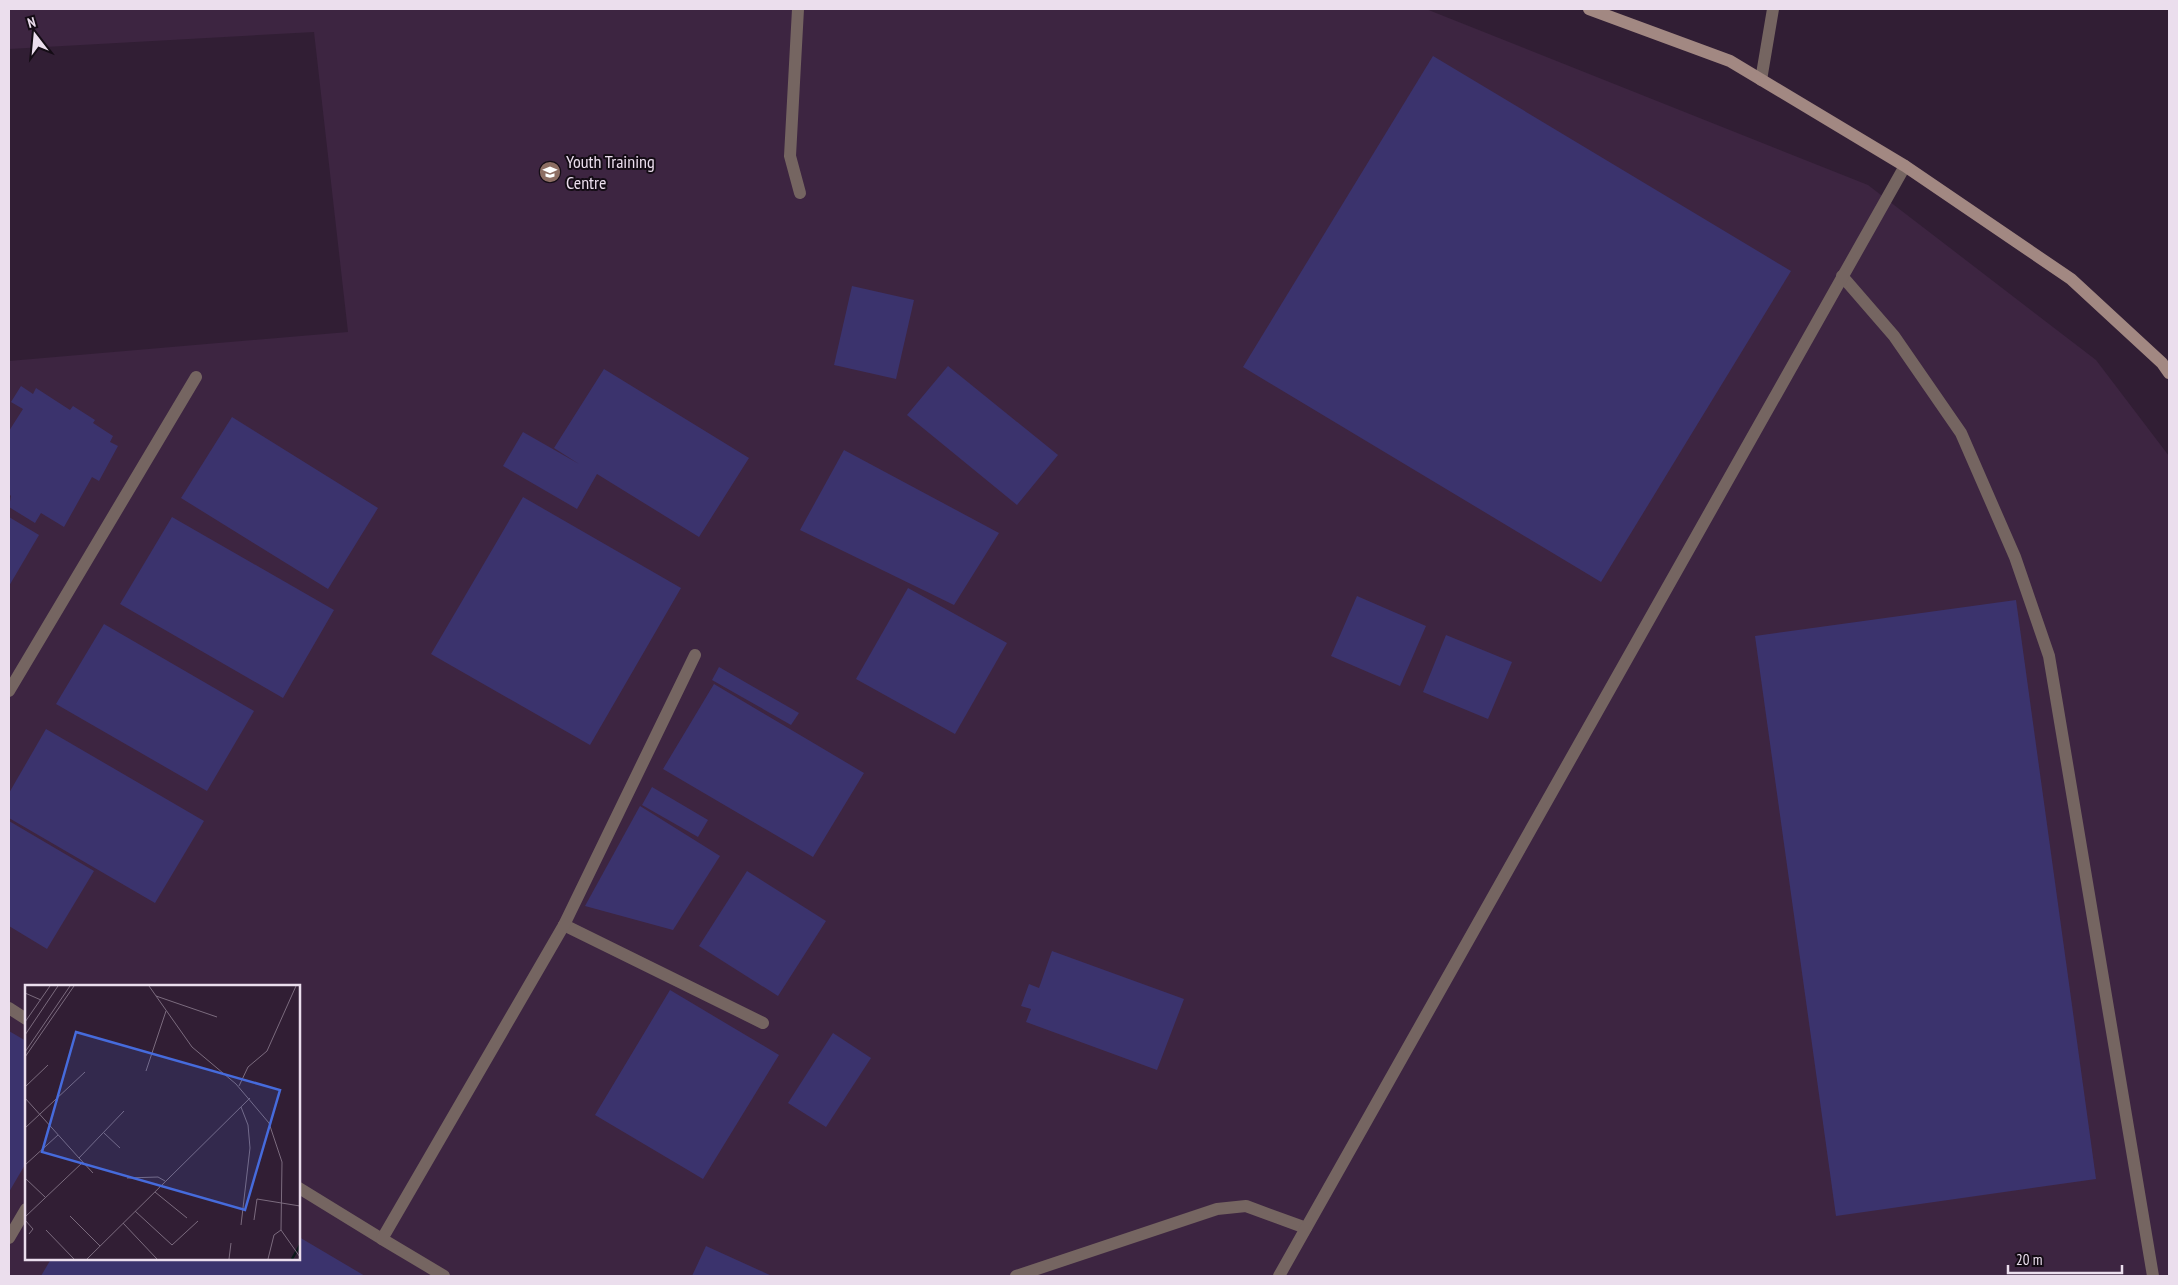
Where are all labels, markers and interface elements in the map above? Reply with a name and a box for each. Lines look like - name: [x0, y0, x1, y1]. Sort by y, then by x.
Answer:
- north arrow: [10, 10, 60, 60]
- text: N: [25, 13, 38, 32]
- place label: Youth Training Centre: [566, 150, 655, 194]
- school or university icon: Youth Training Centre: [538, 160, 562, 184]
- inset map: [25, 985, 300, 1260]
- scale bar: [2008, 1242, 2122, 1274]
- text: 20 m: [2016, 1250, 2042, 1269]

